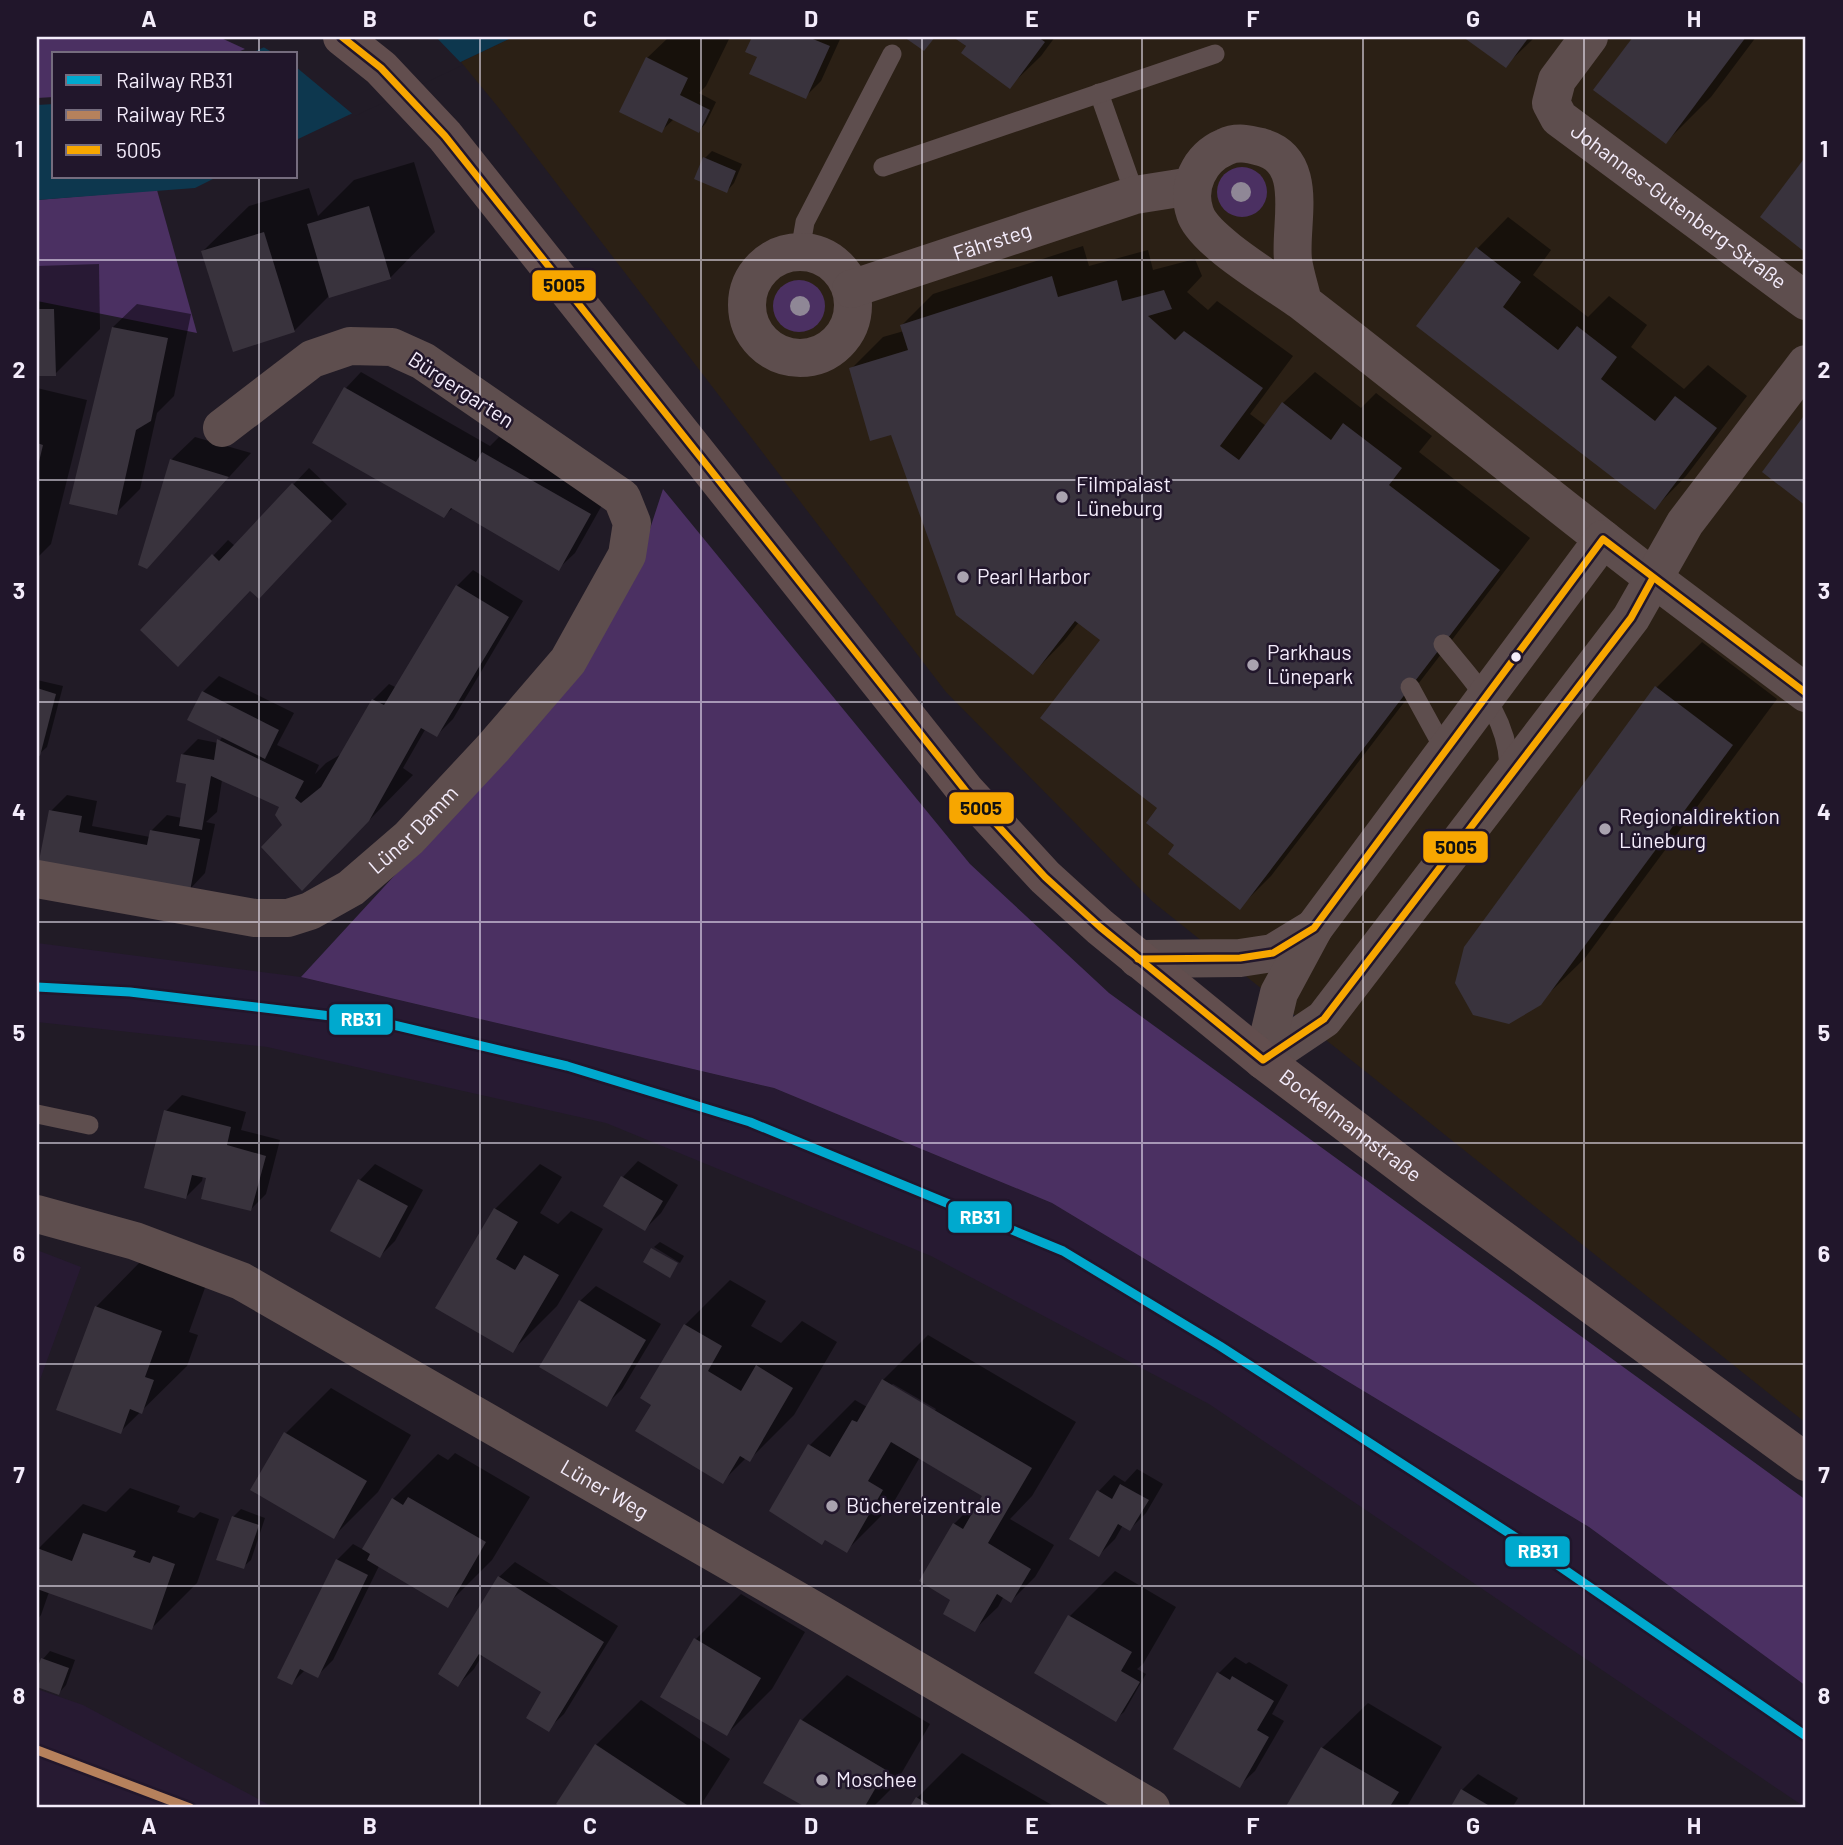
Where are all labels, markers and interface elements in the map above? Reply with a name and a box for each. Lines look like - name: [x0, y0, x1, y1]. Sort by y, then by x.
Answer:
- text: A: [141, 4, 157, 32]
- text: B: [363, 4, 377, 32]
- text: C: [583, 4, 597, 32]
- text: D: [804, 4, 818, 32]
- text: E: [1025, 4, 1039, 32]
- text: F: [1247, 4, 1260, 32]
- text: G: [1466, 4, 1480, 32]
- text: H: [1687, 4, 1701, 32]
- legend: [52, 52, 298, 178]
- text: Railway RB31: [116, 67, 233, 92]
- text: Railway RE3: [116, 101, 226, 126]
- street label: Johannes-Gutenberg-Straße: [1567, 117, 1792, 293]
- text: 1: [15, 134, 23, 162]
- text: 1: [1820, 134, 1828, 162]
- text: 5005: [116, 137, 161, 162]
- street label: Fährsteg: [950, 216, 1034, 265]
- line badge: 5005: [531, 269, 597, 302]
- text: 5005: [543, 273, 585, 296]
- street label: Bürgergarten: [404, 345, 519, 432]
- text: 2: [13, 355, 25, 383]
- text: 2: [1818, 355, 1830, 383]
- place label: Filmpalast Lüneburg: [1076, 471, 1171, 520]
- marker: Filmpalast Lüneburg: [1054, 489, 1070, 505]
- place label: Pearl Harbor: [977, 563, 1090, 588]
- marker: Pearl Harbor: [955, 569, 971, 585]
- text: 3: [13, 576, 25, 604]
- text: 3: [1818, 576, 1830, 604]
- place label: Parkhaus Lünepark: [1267, 639, 1353, 688]
- unlabelled marker: [1509, 650, 1523, 664]
- marker: Parkhaus Lünepark: [1245, 657, 1261, 673]
- street label: Lüner Damm: [363, 780, 463, 878]
- line badge: 5005: [948, 791, 1015, 825]
- text: 5005: [960, 796, 1002, 819]
- text: 4: [12, 797, 26, 825]
- text: 4: [1817, 797, 1831, 825]
- place label: Regionaldirektion Lüneburg: [1619, 803, 1780, 852]
- marker: Regionaldirektion Lüneburg: [1597, 821, 1613, 837]
- line badge: 5005: [1422, 830, 1489, 864]
- text: 5005: [1435, 835, 1477, 858]
- line badge: RB31: [328, 1003, 394, 1036]
- text: RB31: [341, 1007, 381, 1030]
- text: 5: [13, 1018, 25, 1046]
- text: 5: [1818, 1018, 1830, 1046]
- street label: Bockelmannstraße: [1275, 1063, 1427, 1187]
- line badge: RB31: [947, 1200, 1013, 1234]
- text: RB31: [960, 1205, 1000, 1228]
- text: 6: [13, 1239, 25, 1267]
- text: 6: [1818, 1239, 1830, 1267]
- street label: Lüner Weg: [557, 1453, 654, 1524]
- text: 7: [13, 1460, 25, 1488]
- text: 7: [1818, 1460, 1830, 1488]
- place label: Büchereizentrale: [846, 1492, 1001, 1517]
- marker: Büchereizentrale: [824, 1498, 840, 1514]
- line badge: RB31: [1504, 1535, 1571, 1568]
- text: RB31: [1518, 1539, 1558, 1562]
- text: 8: [13, 1681, 25, 1709]
- text: 8: [1818, 1681, 1830, 1709]
- place label: Moschee: [836, 1766, 917, 1791]
- marker: Moschee: [814, 1772, 830, 1788]
- text: A: [141, 1811, 157, 1839]
- text: B: [363, 1811, 377, 1839]
- text: C: [583, 1811, 597, 1839]
- text: D: [804, 1811, 818, 1839]
- text: E: [1025, 1811, 1039, 1839]
- text: F: [1247, 1811, 1260, 1839]
- text: G: [1466, 1811, 1480, 1839]
- text: H: [1687, 1811, 1701, 1839]

